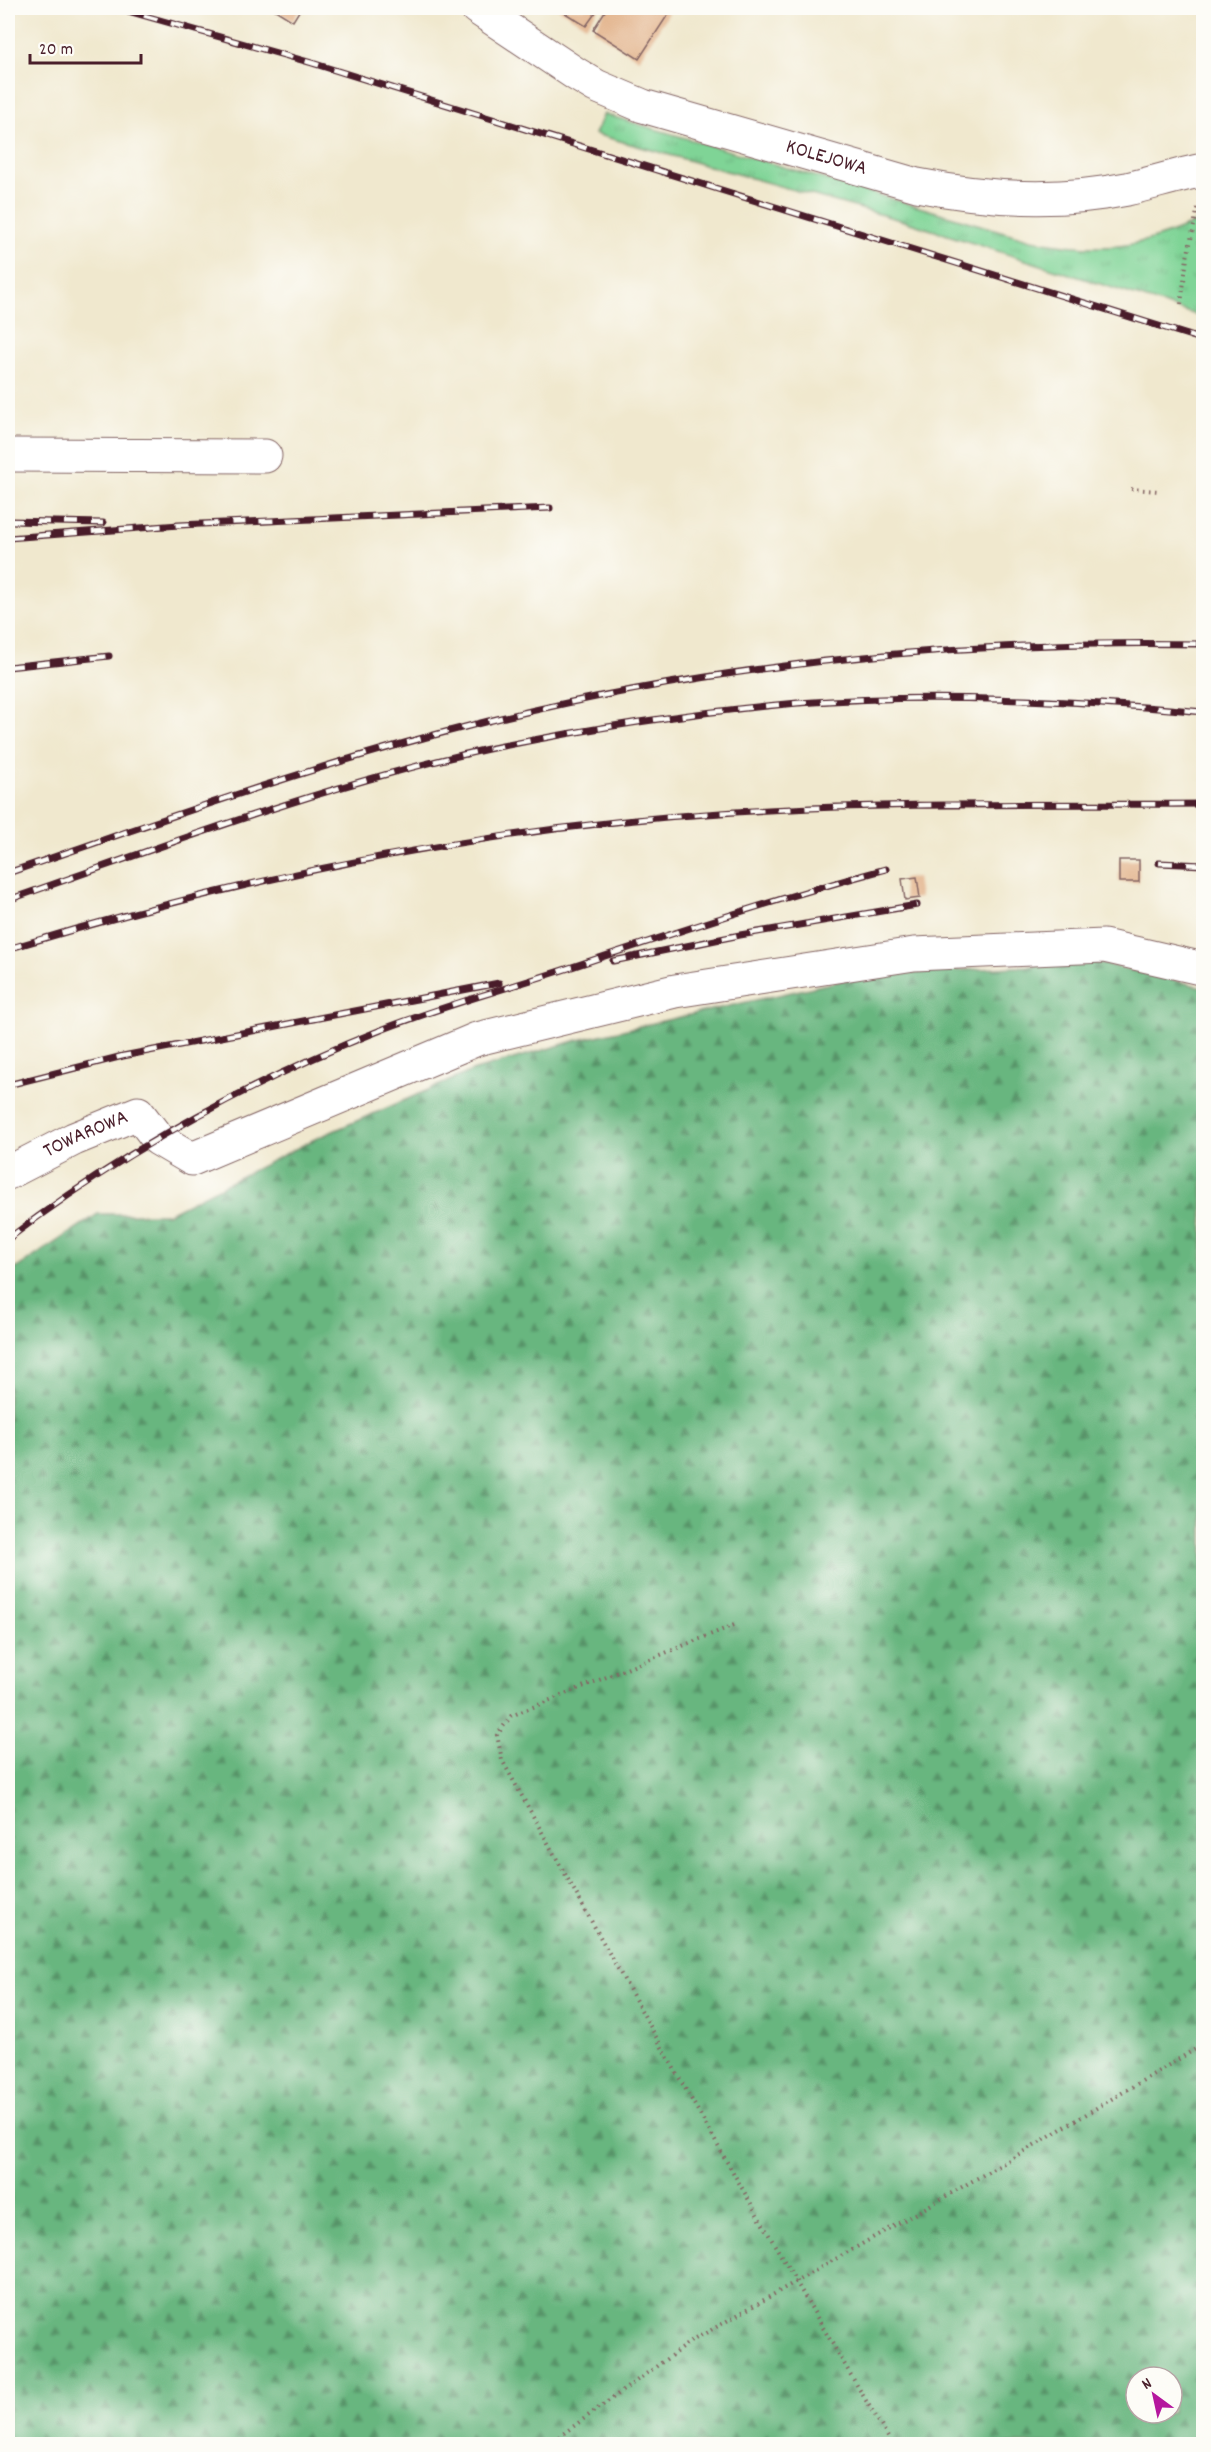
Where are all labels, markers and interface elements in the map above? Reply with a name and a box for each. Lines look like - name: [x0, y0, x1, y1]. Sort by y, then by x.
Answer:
- scale bar: [30, 27, 141, 65]
- text: 20 m: [39, 38, 73, 63]
- street label: KOLEJOWA: [782, 133, 870, 185]
- street label: TOWAROWA: [39, 1103, 133, 1167]
- north arrow: [1124, 2365, 1184, 2425]
- text: N: [1138, 2373, 1157, 2396]

